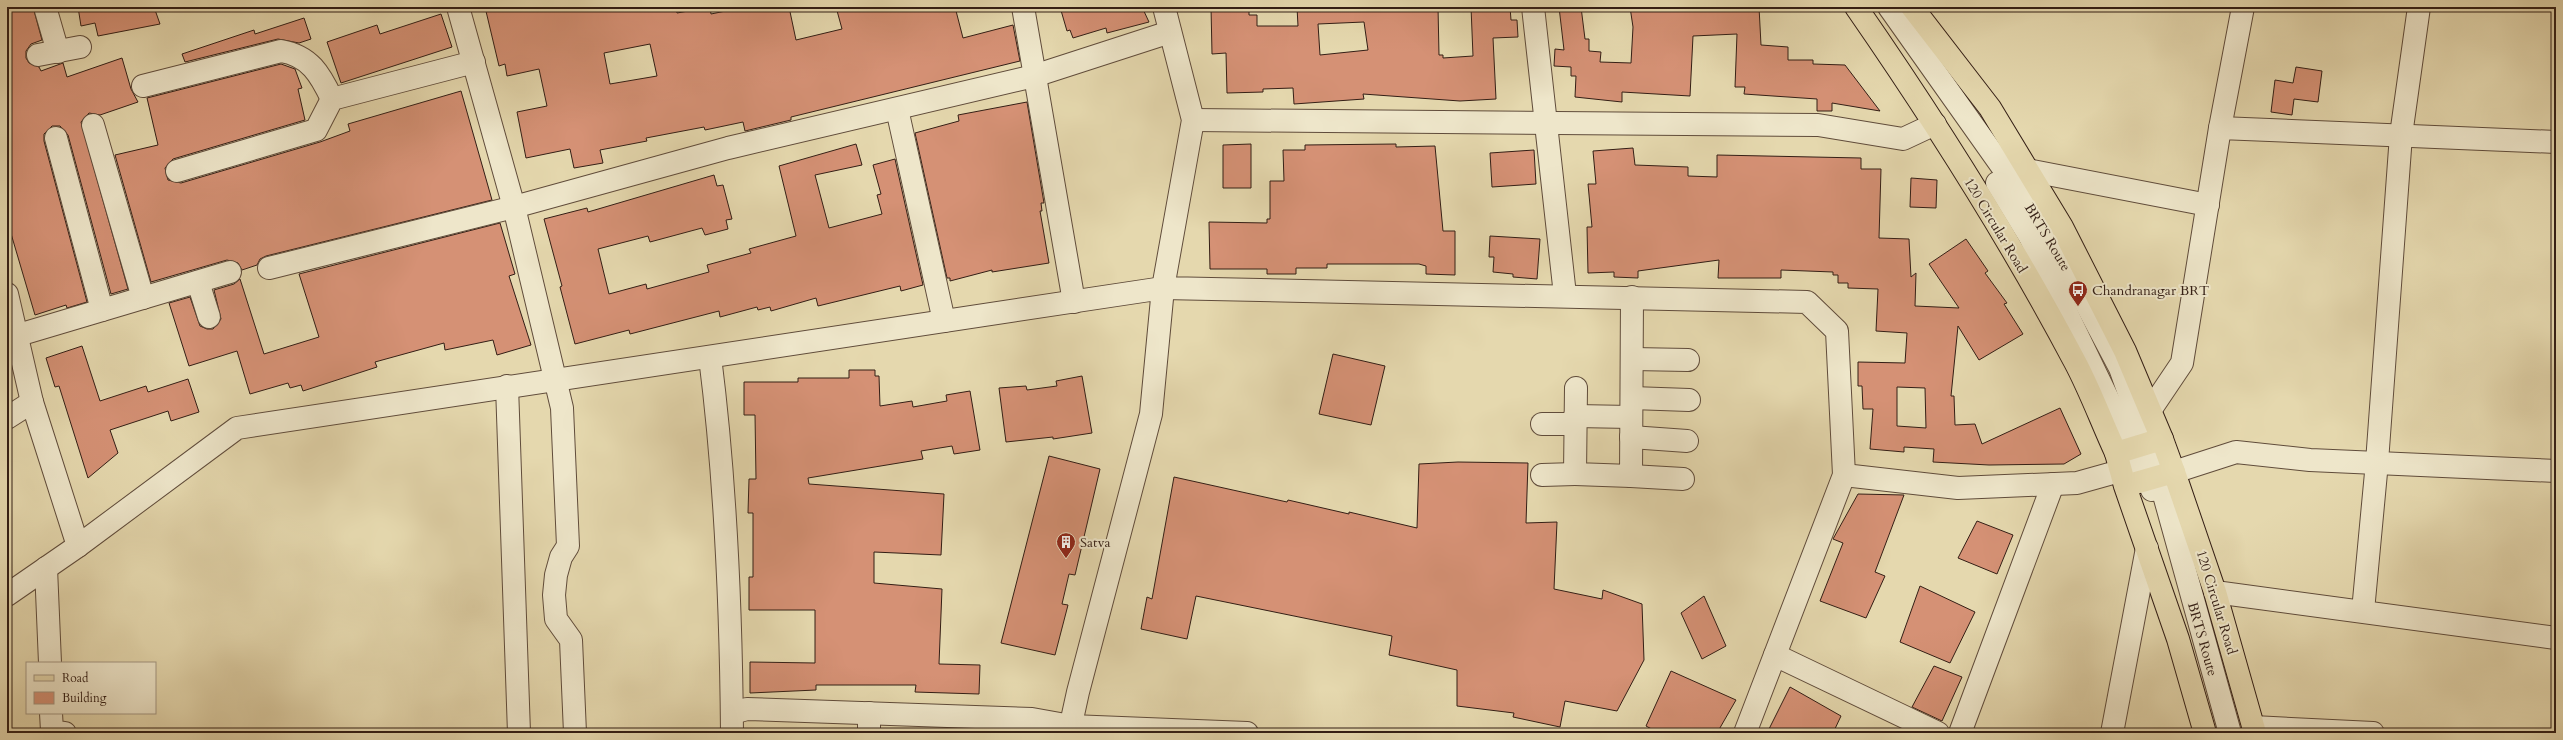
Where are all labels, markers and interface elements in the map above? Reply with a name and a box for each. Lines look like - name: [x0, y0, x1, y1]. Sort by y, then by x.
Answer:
- street label: 120 Circular Road: [1960, 174, 2032, 277]
- street label: BRTS Route: [2020, 200, 2075, 275]
- bus stop icon: Chandranagar BRT: [2067, 279, 2089, 307]
- place label: Chandranagar BRT: [2092, 281, 2209, 300]
- building icon: Satva: [1055, 531, 1077, 559]
- place label: Satva: [1080, 533, 1111, 552]
- street label: 120 Circular Road: [2192, 548, 2242, 657]
- street label: BRTS Route: [2183, 600, 2222, 678]
- legend: [26, 662, 156, 714]
- text: Road: [62, 670, 89, 686]
- text: Building: [62, 690, 107, 706]

